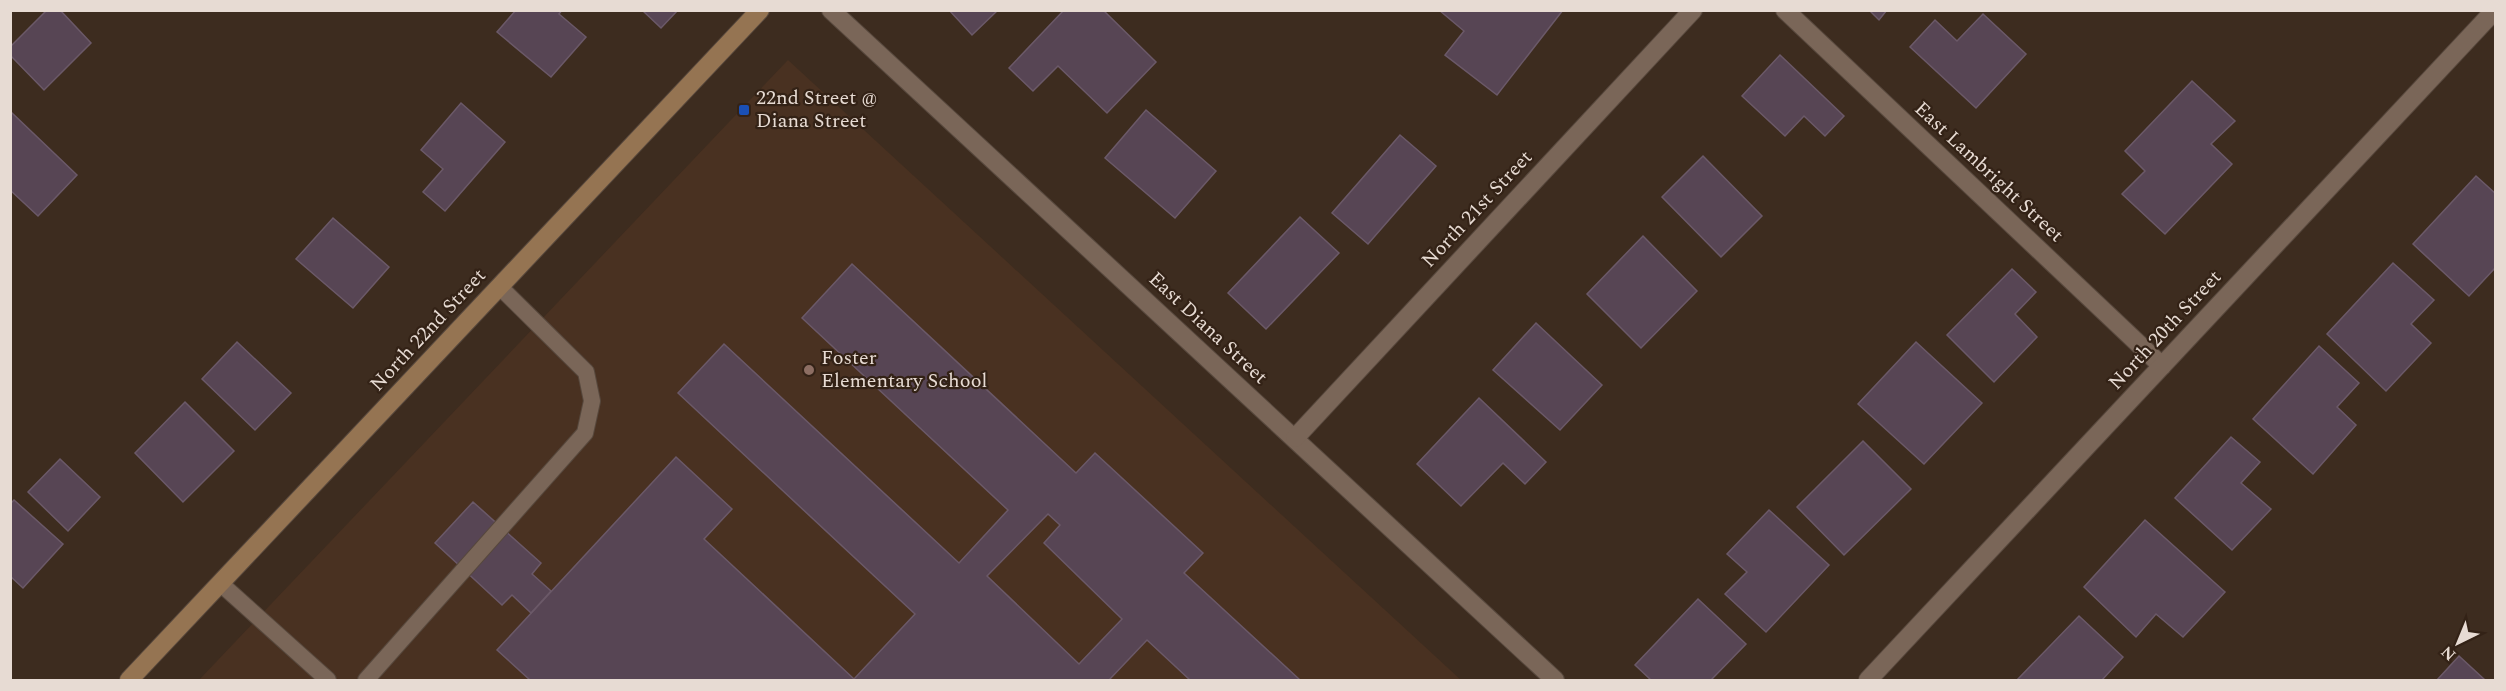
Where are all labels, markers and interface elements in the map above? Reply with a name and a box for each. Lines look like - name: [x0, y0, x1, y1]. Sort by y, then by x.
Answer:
- place label: 22nd Street @ Diana Street: [756, 83, 878, 136]
- street label: East Lambright Street: [1907, 95, 2071, 249]
- marker: 22nd Street @ Diana Street: [737, 103, 751, 117]
- street label: North 21st Street: [1414, 143, 1540, 275]
- street label: North 22nd Street: [363, 262, 493, 398]
- street label: North 20th Street: [2101, 263, 2229, 397]
- street label: East Diana Street: [1142, 265, 1274, 391]
- place label: Foster Elementary School: [821, 343, 987, 396]
- marker: Foster Elementary School: [802, 363, 816, 377]
- north arrow: [2428, 613, 2488, 673]
- text: N: [2435, 640, 2461, 666]

